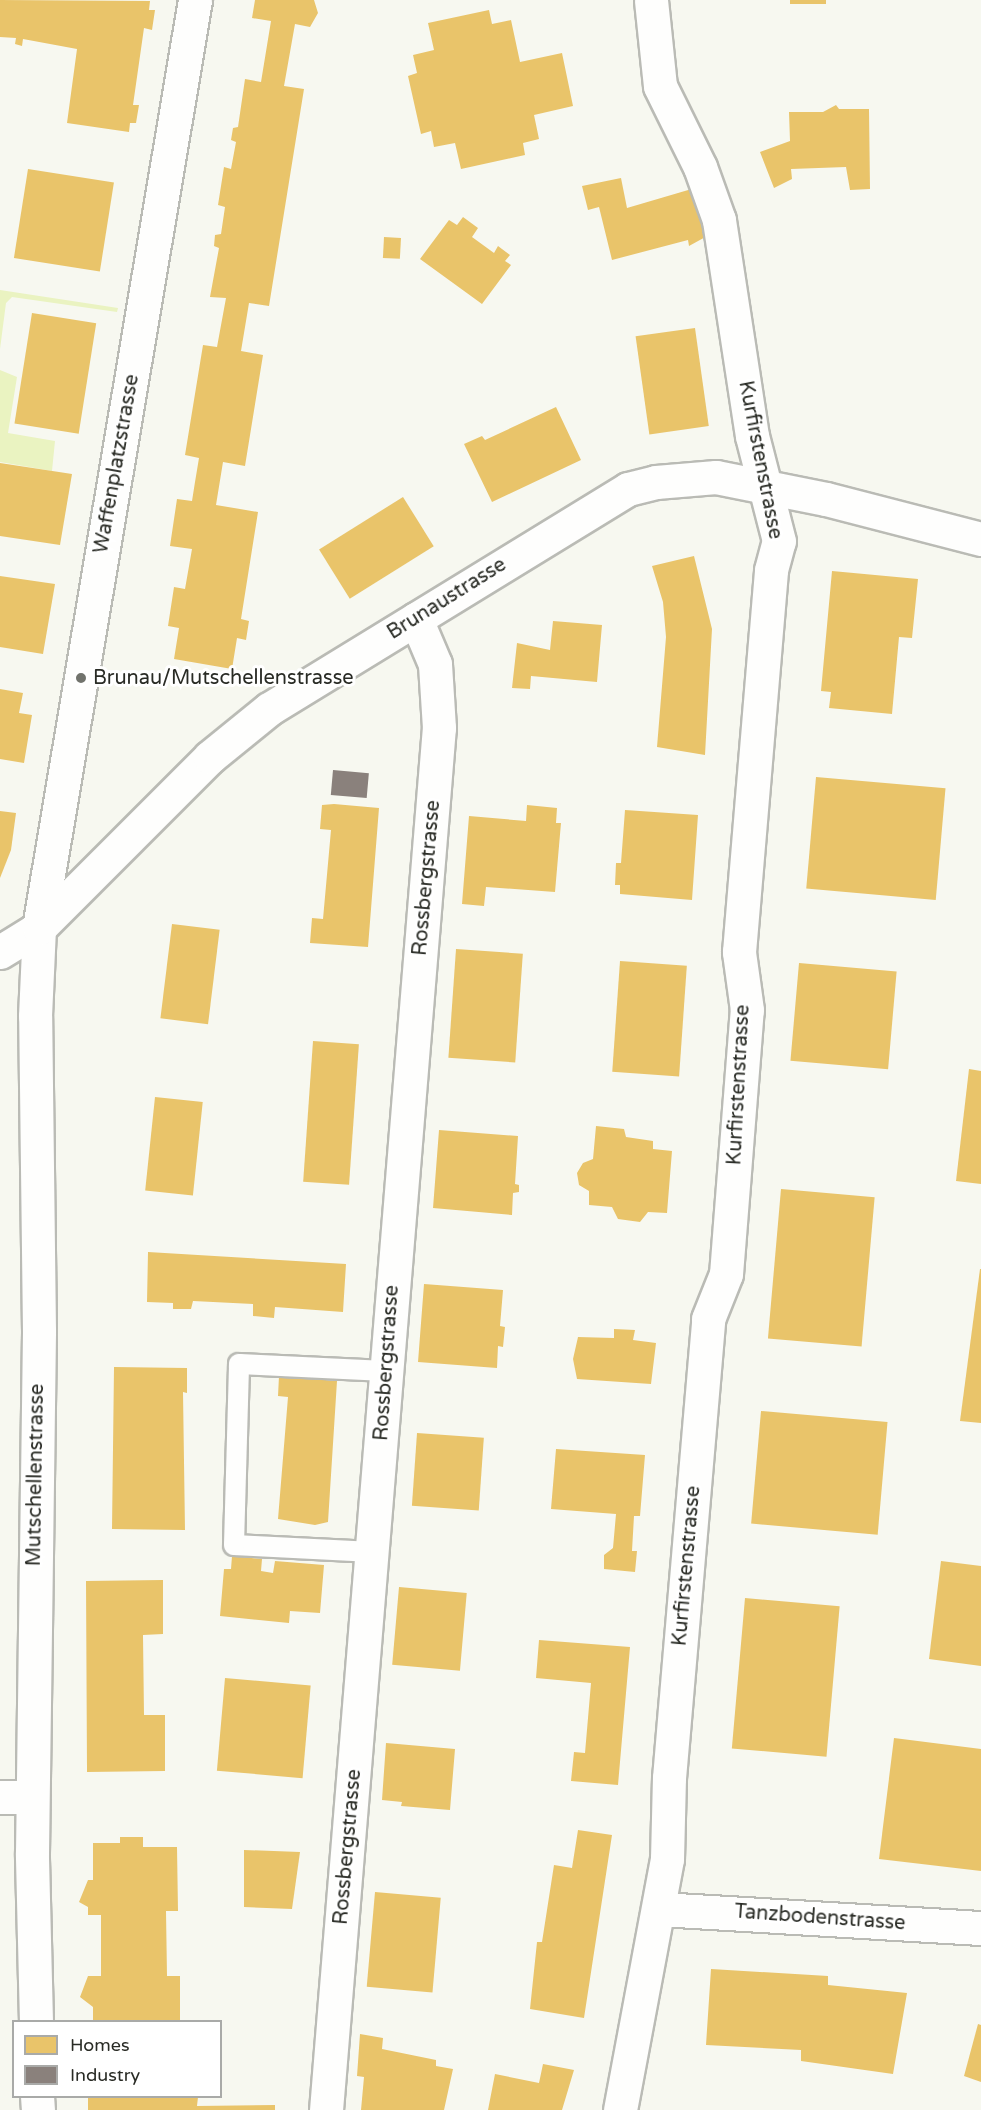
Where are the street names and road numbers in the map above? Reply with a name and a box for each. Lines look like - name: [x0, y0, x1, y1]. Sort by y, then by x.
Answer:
- street label: Waffenplatzstrasse: [89, 373, 145, 555]
- street label: Kurfirstenstrasse: [733, 379, 787, 541]
- street label: Brunaustrasse: [383, 553, 511, 645]
- street label: Rossbergstrasse: [408, 799, 446, 957]
- street label: Kurfirstenstrasse: [723, 1004, 755, 1166]
- street label: Rossbergstrasse: [370, 1284, 404, 1442]
- street label: Mutschellenstrasse: [22, 1383, 50, 1567]
- street label: Kurfirstenstrasse: [668, 1485, 706, 1647]
- street label: Rossbergstrasse: [329, 1768, 367, 1926]
- street label: Tanzbodenstrasse: [734, 1900, 906, 1936]

